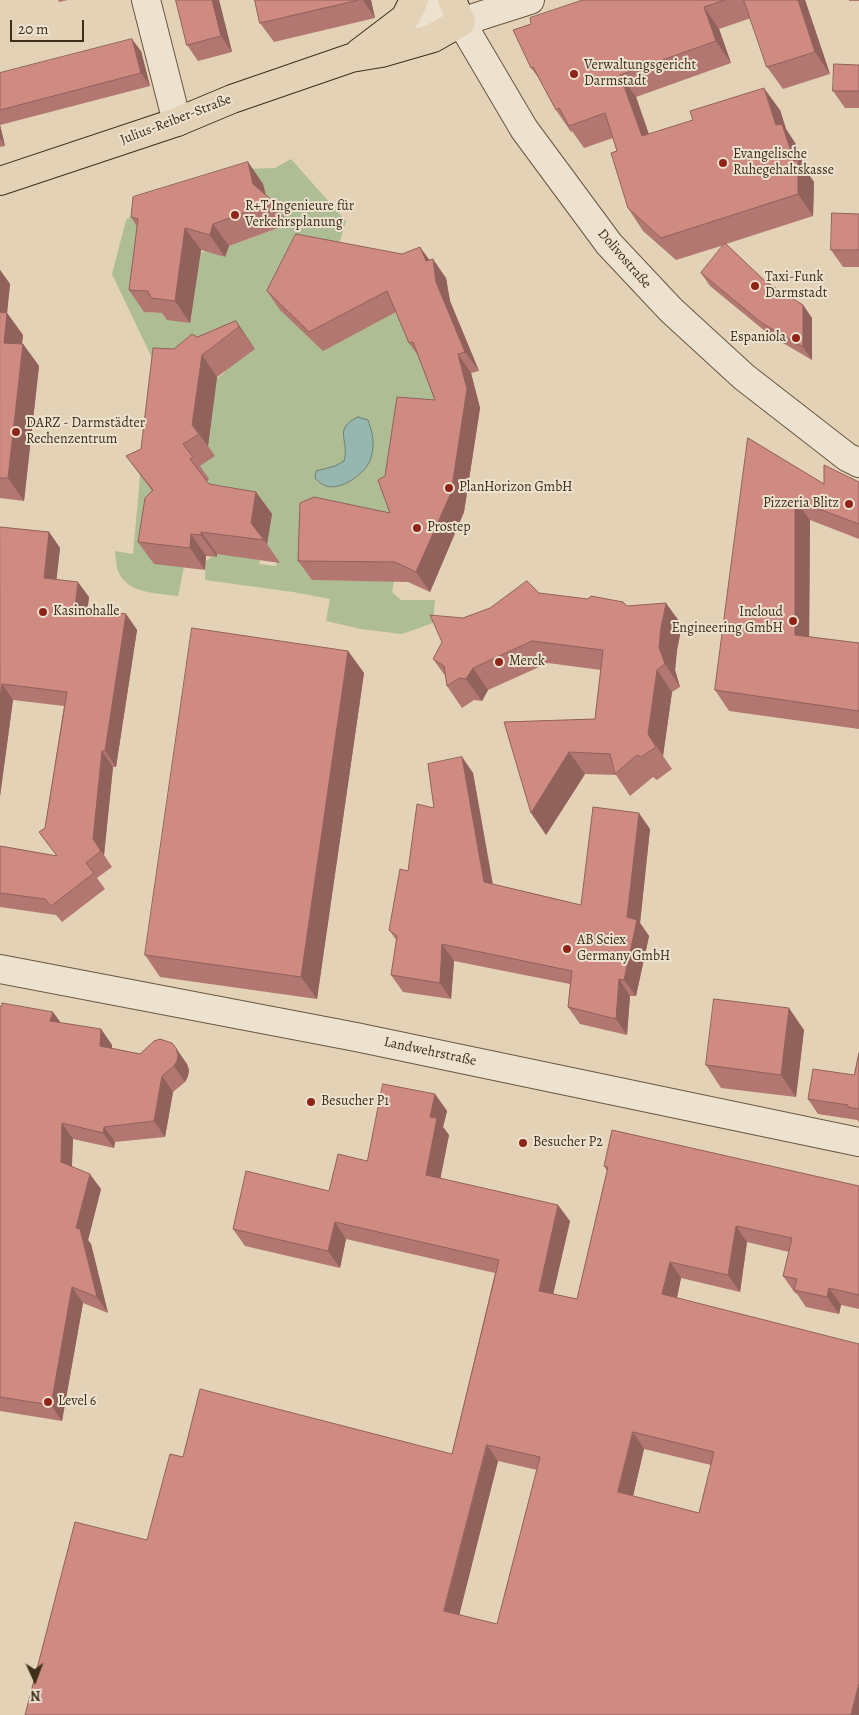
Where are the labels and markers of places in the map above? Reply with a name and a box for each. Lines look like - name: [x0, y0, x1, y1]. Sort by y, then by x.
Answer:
- place label: Verwaltungsgericht Darmstadt: [584, 58, 696, 90]
- marker: Verwaltungsgericht Darmstadt: [568, 68, 580, 80]
- place label: Evangelische Ruhegehaltskasse: [733, 147, 834, 180]
- marker: Evangelische Ruhegehaltskasse: [717, 157, 729, 169]
- place label: R+T Ingenieure für Verkehrsplanung: [245, 199, 354, 232]
- marker: R+T Ingenieure für Verkehrsplanung: [229, 209, 241, 221]
- place label: Taxi-Funk Darmstadt: [765, 270, 827, 302]
- marker: Taxi-Funk Darmstadt: [749, 280, 761, 292]
- place label: Espaniola: [730, 330, 786, 346]
- marker: Espaniola: [790, 332, 802, 344]
- place label: DARZ - Darmstädter Rechenzentrum: [26, 416, 145, 448]
- marker: DARZ - Darmstädter Rechenzentrum: [10, 426, 22, 438]
- place label: PlanHorizon GmbH: [459, 480, 573, 496]
- marker: PlanHorizon GmbH: [443, 482, 455, 494]
- place label: Pizzeria Blitz: [763, 496, 839, 512]
- marker: Pizzeria Blitz: [843, 498, 855, 510]
- place label: Prostep: [427, 520, 471, 536]
- marker: Prostep: [411, 522, 423, 534]
- place label: Kasinohalle: [53, 604, 119, 620]
- place label: Incloud Engineering GmbH: [671, 605, 783, 638]
- marker: Kasinohalle: [37, 606, 49, 618]
- marker: Incloud Engineering GmbH: [787, 615, 799, 627]
- place label: Merck: [509, 654, 545, 670]
- marker: Merck: [493, 656, 505, 668]
- place label: AB Sciex Germany GmbH: [577, 933, 670, 966]
- marker: AB Sciex Germany GmbH: [561, 943, 573, 955]
- place label: Besucher P1: [321, 1094, 389, 1110]
- marker: Besucher P1: [305, 1096, 317, 1108]
- place label: Besucher P2: [533, 1135, 603, 1151]
- marker: Besucher P2: [517, 1137, 529, 1149]
- place label: Level 6: [58, 1394, 96, 1410]
- marker: Level 6: [42, 1396, 54, 1408]

